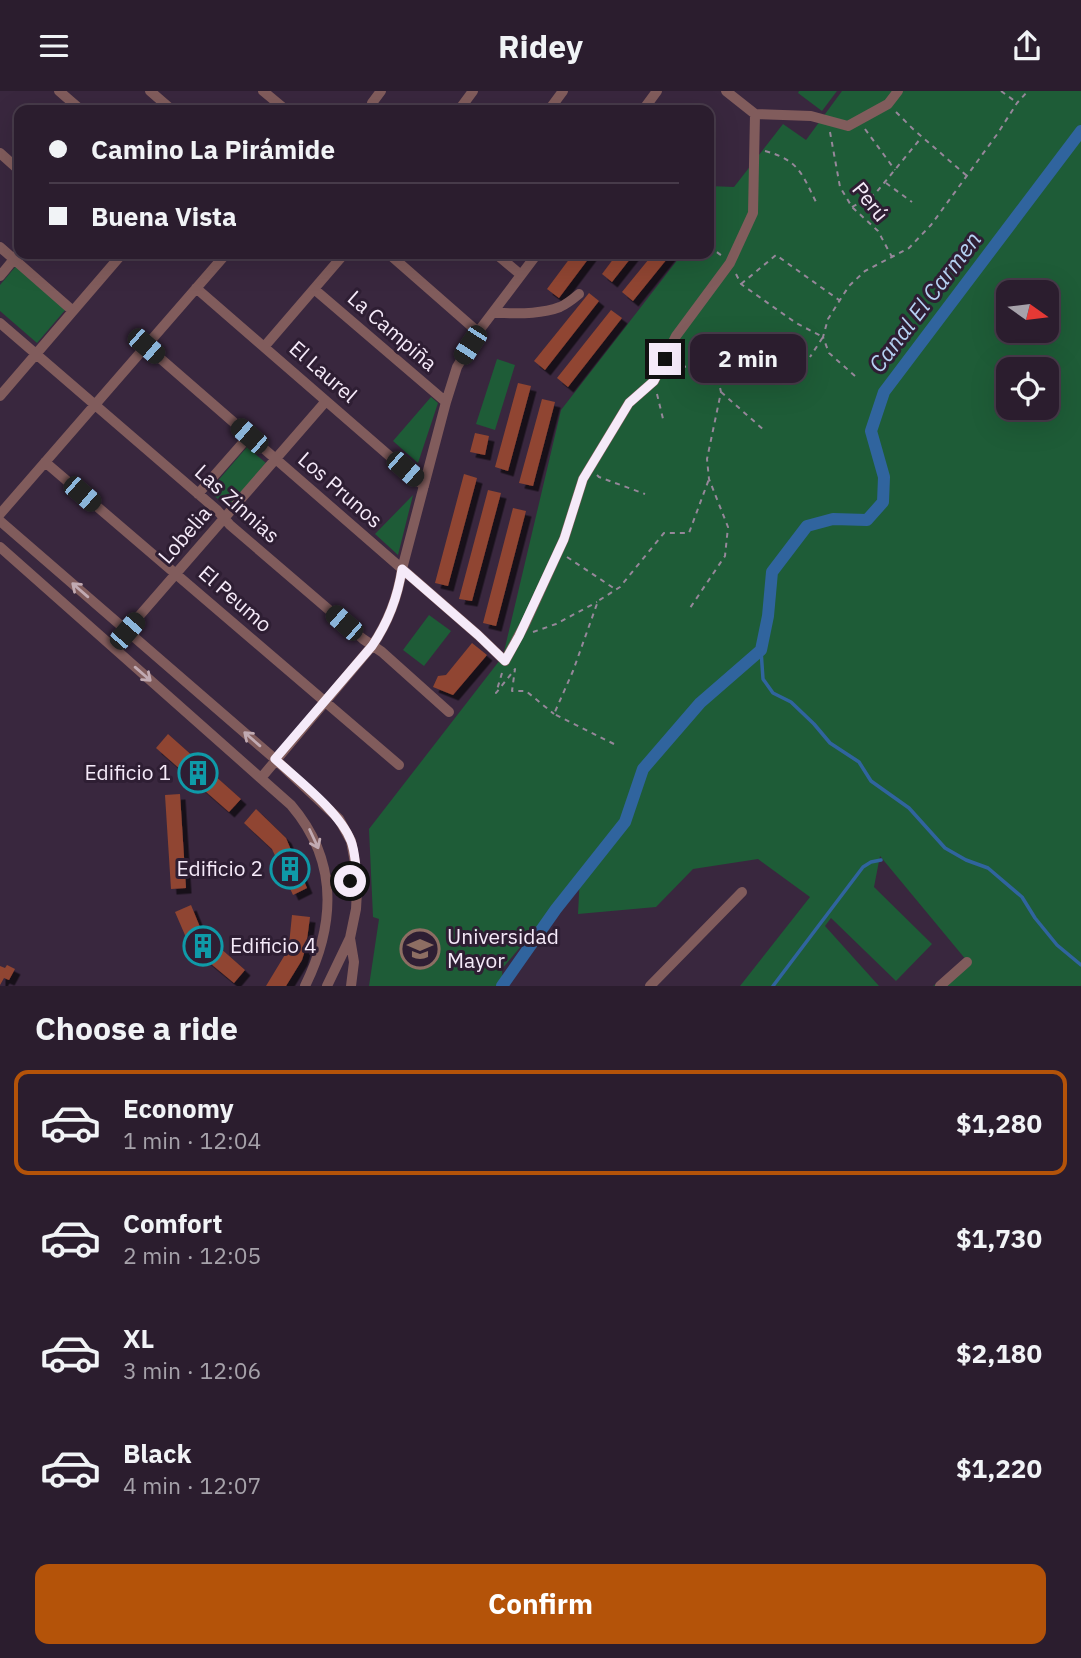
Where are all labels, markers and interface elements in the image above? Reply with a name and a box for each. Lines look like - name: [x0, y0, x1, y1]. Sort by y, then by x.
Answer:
- text: Ridey: [498, 25, 583, 67]
- icon: menu: [35, 27, 73, 65]
- icon: share: [1008, 27, 1046, 65]
- text: Camino La Pirámide: [91, 132, 335, 166]
- street label: Perú: [846, 176, 895, 227]
- text: Buena Vista: [91, 199, 237, 233]
- water label: Canal El Carmen: [861, 225, 987, 378]
- north arrow: [996, 280, 1059, 343]
- map controls: [996, 280, 1059, 420]
- street label: La Campiña: [342, 284, 443, 377]
- car: [450, 322, 491, 368]
- car: [124, 324, 169, 368]
- street label: El Laurel: [284, 334, 364, 409]
- callout: 2 min: [690, 335, 805, 383]
- route end: [649, 343, 681, 375]
- text: 2 min: [718, 343, 778, 373]
- button: locate: [996, 357, 1059, 420]
- car: [227, 414, 272, 458]
- street label: Los Prunos: [292, 445, 389, 534]
- car: [383, 447, 428, 491]
- street label: Las Zinnias: [189, 458, 286, 549]
- car: [60, 472, 105, 516]
- street label: Lobelia: [151, 500, 217, 569]
- street label: El Peumo: [193, 559, 278, 638]
- one-way arrow: [72, 582, 90, 598]
- car: [322, 601, 367, 645]
- car: [106, 608, 149, 654]
- one-way arrow: [134, 666, 152, 682]
- one-way arrow: [243, 731, 261, 747]
- building icon: Edificio 1: [177, 752, 219, 794]
- place label: Edificio 1: [85, 758, 171, 786]
- one-way arrow: [308, 828, 321, 849]
- building icon: Edificio 2: [269, 848, 311, 890]
- place label: Edificio 2: [177, 854, 263, 882]
- route start: [334, 865, 366, 897]
- place label: Universidad Mayor: [447, 922, 559, 974]
- building icon: Edificio 4: [182, 925, 224, 967]
- school or university icon: Universidad Mayor: [399, 928, 441, 970]
- place label: Edificio 4: [230, 931, 317, 959]
- text: Choose a ride: [35, 1007, 238, 1049]
- icon: car: [39, 1091, 102, 1154]
- text: Economy: [123, 1091, 234, 1125]
- text: $1,280: [956, 1106, 1042, 1140]
- text: 1 min · 12:04: [123, 1125, 261, 1155]
- icon: car: [39, 1206, 102, 1269]
- text: Comfort: [123, 1206, 222, 1240]
- text: $1,730: [956, 1221, 1042, 1255]
- text: 2 min · 12:05: [123, 1240, 261, 1270]
- icon: car: [39, 1321, 102, 1384]
- text: XL: [123, 1321, 154, 1355]
- text: $2,180: [956, 1336, 1042, 1370]
- text: 3 min · 12:06: [123, 1355, 261, 1385]
- icon: car: [39, 1436, 102, 1499]
- text: Black: [123, 1436, 191, 1470]
- text: $1,220: [956, 1451, 1042, 1485]
- text: 4 min · 12:07: [123, 1470, 261, 1500]
- button: Confirm: [35, 1564, 1046, 1644]

